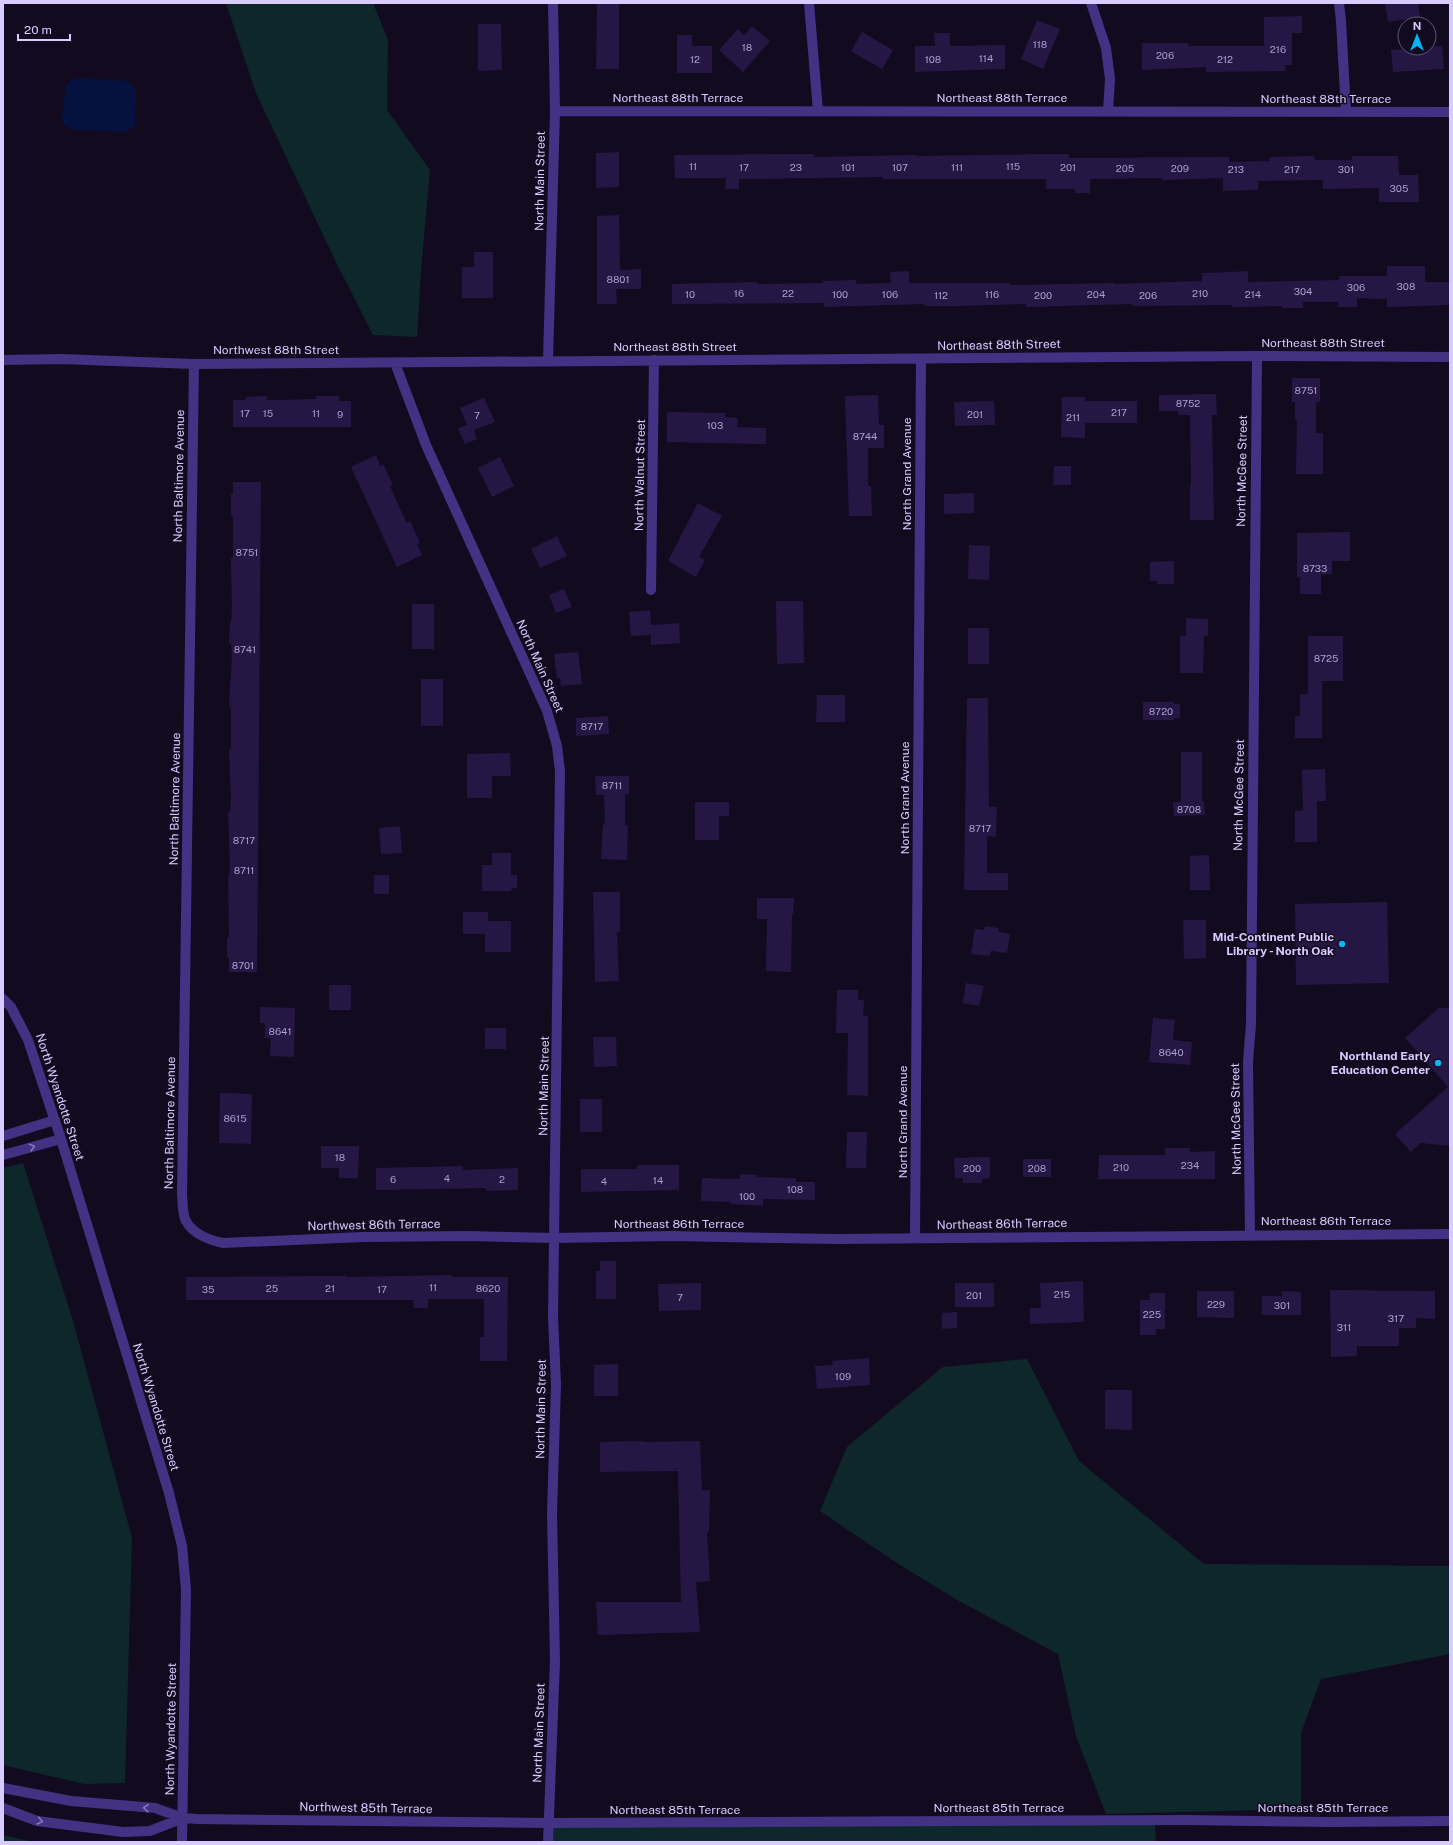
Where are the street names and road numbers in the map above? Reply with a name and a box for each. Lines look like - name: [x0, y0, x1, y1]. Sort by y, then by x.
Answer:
- street label: Northeast 88th Terrace: [613, 91, 744, 105]
- street label: Northeast 88th Terrace: [937, 91, 1068, 105]
- street label: Northeast 88th Terrace: [1261, 92, 1392, 106]
- street label: North Main Street: [532, 131, 548, 231]
- street label: Northeast 88th Street: [1261, 336, 1385, 350]
- street label: Northeast 88th Street: [937, 337, 1061, 353]
- street label: Northeast 88th Street: [613, 340, 737, 354]
- street label: Northwest 88th Street: [213, 343, 339, 357]
- street label: North Baltimore Avenue: [171, 409, 187, 543]
- street label: North McGee Street: [1234, 415, 1250, 527]
- street label: North Grand Avenue: [900, 417, 914, 530]
- street label: North Walnut Street: [632, 418, 648, 531]
- street label: North Main Street: [513, 618, 567, 715]
- street label: North Baltimore Avenue: [167, 732, 183, 866]
- street label: North McGee Street: [1231, 739, 1247, 851]
- street label: North Grand Avenue: [898, 741, 912, 854]
- street label: North Wyandotte Street: [33, 1032, 87, 1163]
- street label: North Main Street: [536, 1036, 552, 1136]
- street label: North Baltimore Avenue: [162, 1056, 178, 1190]
- street label: North McGee Street: [1228, 1063, 1244, 1175]
- street label: North Grand Avenue: [896, 1065, 910, 1178]
- street label: Northeast 86th Terrace: [1261, 1214, 1391, 1228]
- street label: Northeast 86th Terrace: [937, 1216, 1068, 1232]
- street label: Northwest 86th Terrace: [307, 1217, 441, 1233]
- street label: Northeast 86th Terrace: [614, 1217, 744, 1231]
- street label: North Wyandotte Street: [130, 1341, 182, 1473]
- street label: North Main Street: [533, 1359, 549, 1459]
- street label: North Wyandotte Street: [163, 1662, 179, 1795]
- street label: North Main Street: [530, 1682, 548, 1783]
- street label: Northwest 85th Terrace: [299, 1800, 433, 1816]
- street label: Northeast 85th Terrace: [934, 1801, 1065, 1815]
- street label: Northeast 85th Terrace: [1258, 1801, 1389, 1815]
- street label: Northeast 85th Terrace: [610, 1803, 741, 1817]

